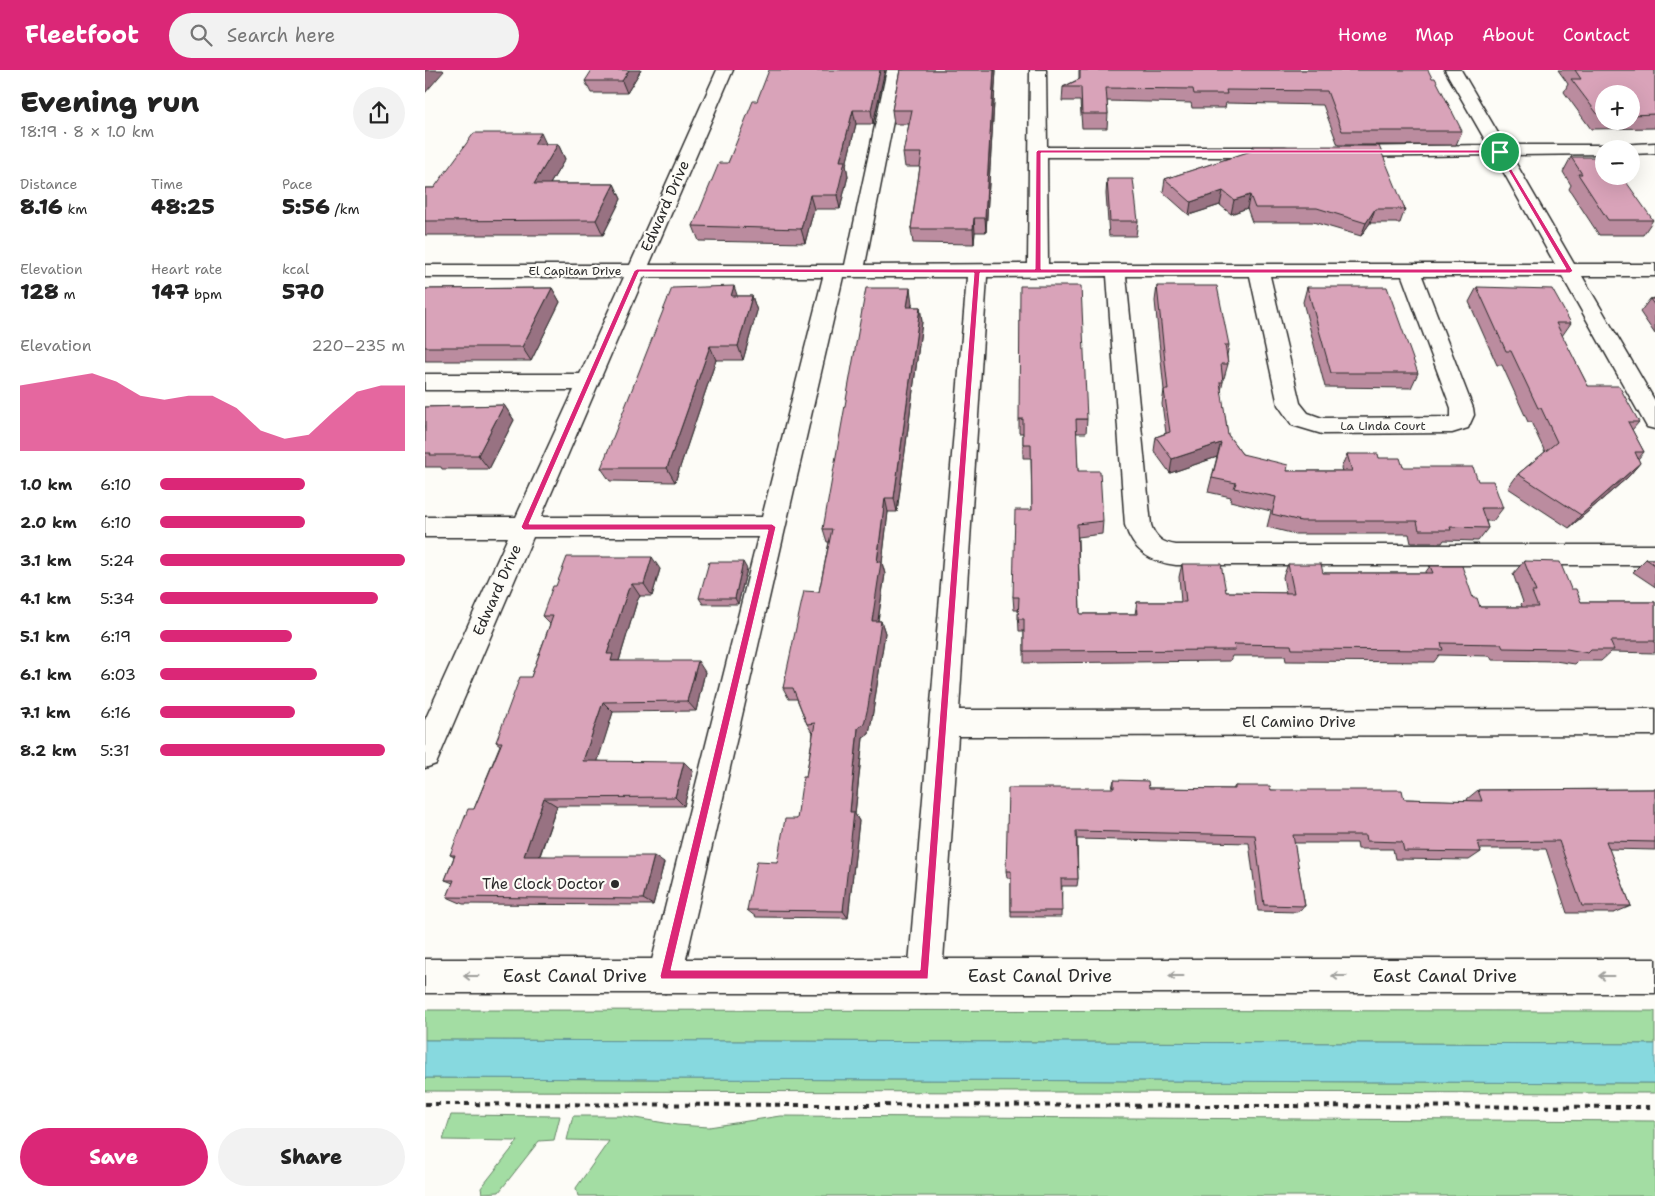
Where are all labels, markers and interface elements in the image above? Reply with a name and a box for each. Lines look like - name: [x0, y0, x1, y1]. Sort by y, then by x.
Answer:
- search box: [169, 13, 519, 58]
- text: Fleetfoot: [25, 19, 139, 51]
- icon: search: [187, 21, 215, 49]
- text: Search here: [227, 23, 335, 48]
- text: Home: [1338, 23, 1387, 47]
- text: Map: [1415, 23, 1454, 47]
- text: About: [1482, 23, 1535, 47]
- text: Contact: [1563, 23, 1630, 47]
- text: Evening run: [20, 83, 199, 121]
- map controls: [1595, 85, 1640, 185]
- button: +: [1595, 85, 1640, 130]
- button: share: [353, 87, 405, 139]
- text: 18:19 · 8 × 1.0 km: [20, 121, 154, 142]
- pin: [1479, 131, 1521, 173]
- icon: arrive: [1486, 138, 1514, 166]
- button: −: [1595, 140, 1640, 185]
- street label: Edward Drive: [636, 157, 694, 255]
- text: Distance: [20, 175, 77, 193]
- text: Time: [151, 175, 183, 193]
- text: Pace: [282, 175, 313, 193]
- text: 8.16: [20, 193, 63, 221]
- text: 48:25: [151, 193, 215, 221]
- text: 5:56: [282, 193, 330, 221]
- text: km: [63, 200, 87, 218]
- text: /km: [330, 200, 360, 218]
- text: Elevation: [20, 260, 83, 278]
- text: Heart rate: [151, 260, 222, 278]
- text: kcal: [282, 260, 309, 278]
- street label: El Capitan Drive: [529, 263, 622, 279]
- text: 128: [20, 278, 59, 306]
- text: 147: [151, 278, 189, 306]
- text: 570: [282, 278, 325, 306]
- text: m: [59, 285, 76, 303]
- text: bpm: [189, 285, 222, 303]
- text: Elevation: [20, 335, 92, 356]
- text: 220–235 m: [311, 335, 405, 356]
- street label: La Linda Court: [1340, 418, 1426, 434]
- text: 1.0 km: [20, 474, 72, 495]
- text: 6:10: [100, 474, 131, 495]
- text: 2.0 km: [20, 512, 77, 533]
- text: 6:10: [100, 512, 131, 533]
- street label: Edward Drive: [468, 541, 526, 639]
- text: 3.1 km: [20, 550, 71, 571]
- text: 5:24: [100, 550, 134, 571]
- text: 4.1 km: [20, 588, 71, 609]
- text: 5:34: [100, 588, 135, 609]
- text: 5.1 km: [20, 626, 70, 647]
- text: 6:19: [100, 626, 131, 647]
- text: 6.1 km: [20, 664, 72, 685]
- text: 6:03: [100, 664, 136, 685]
- text: 7.1 km: [20, 702, 71, 723]
- text: 6:16: [100, 702, 131, 723]
- street label: El Camino Drive: [1242, 712, 1356, 732]
- text: 8.2 km: [20, 740, 77, 761]
- text: 5:31: [100, 740, 130, 761]
- place label: The Clock Doctor: [482, 874, 605, 894]
- marker: The Clock Doctor: [609, 878, 621, 890]
- street label: East Canal Drive: [503, 964, 647, 988]
- street label: East Canal Drive: [968, 964, 1112, 988]
- street label: East Canal Drive: [1373, 964, 1517, 988]
- one-way arrow: [464, 971, 480, 981]
- one-way arrow: [1169, 971, 1185, 981]
- one-way arrow: [1331, 971, 1348, 981]
- one-way arrow: [1599, 971, 1615, 981]
- button: Save: [20, 1128, 208, 1186]
- button: Share: [218, 1128, 405, 1186]

